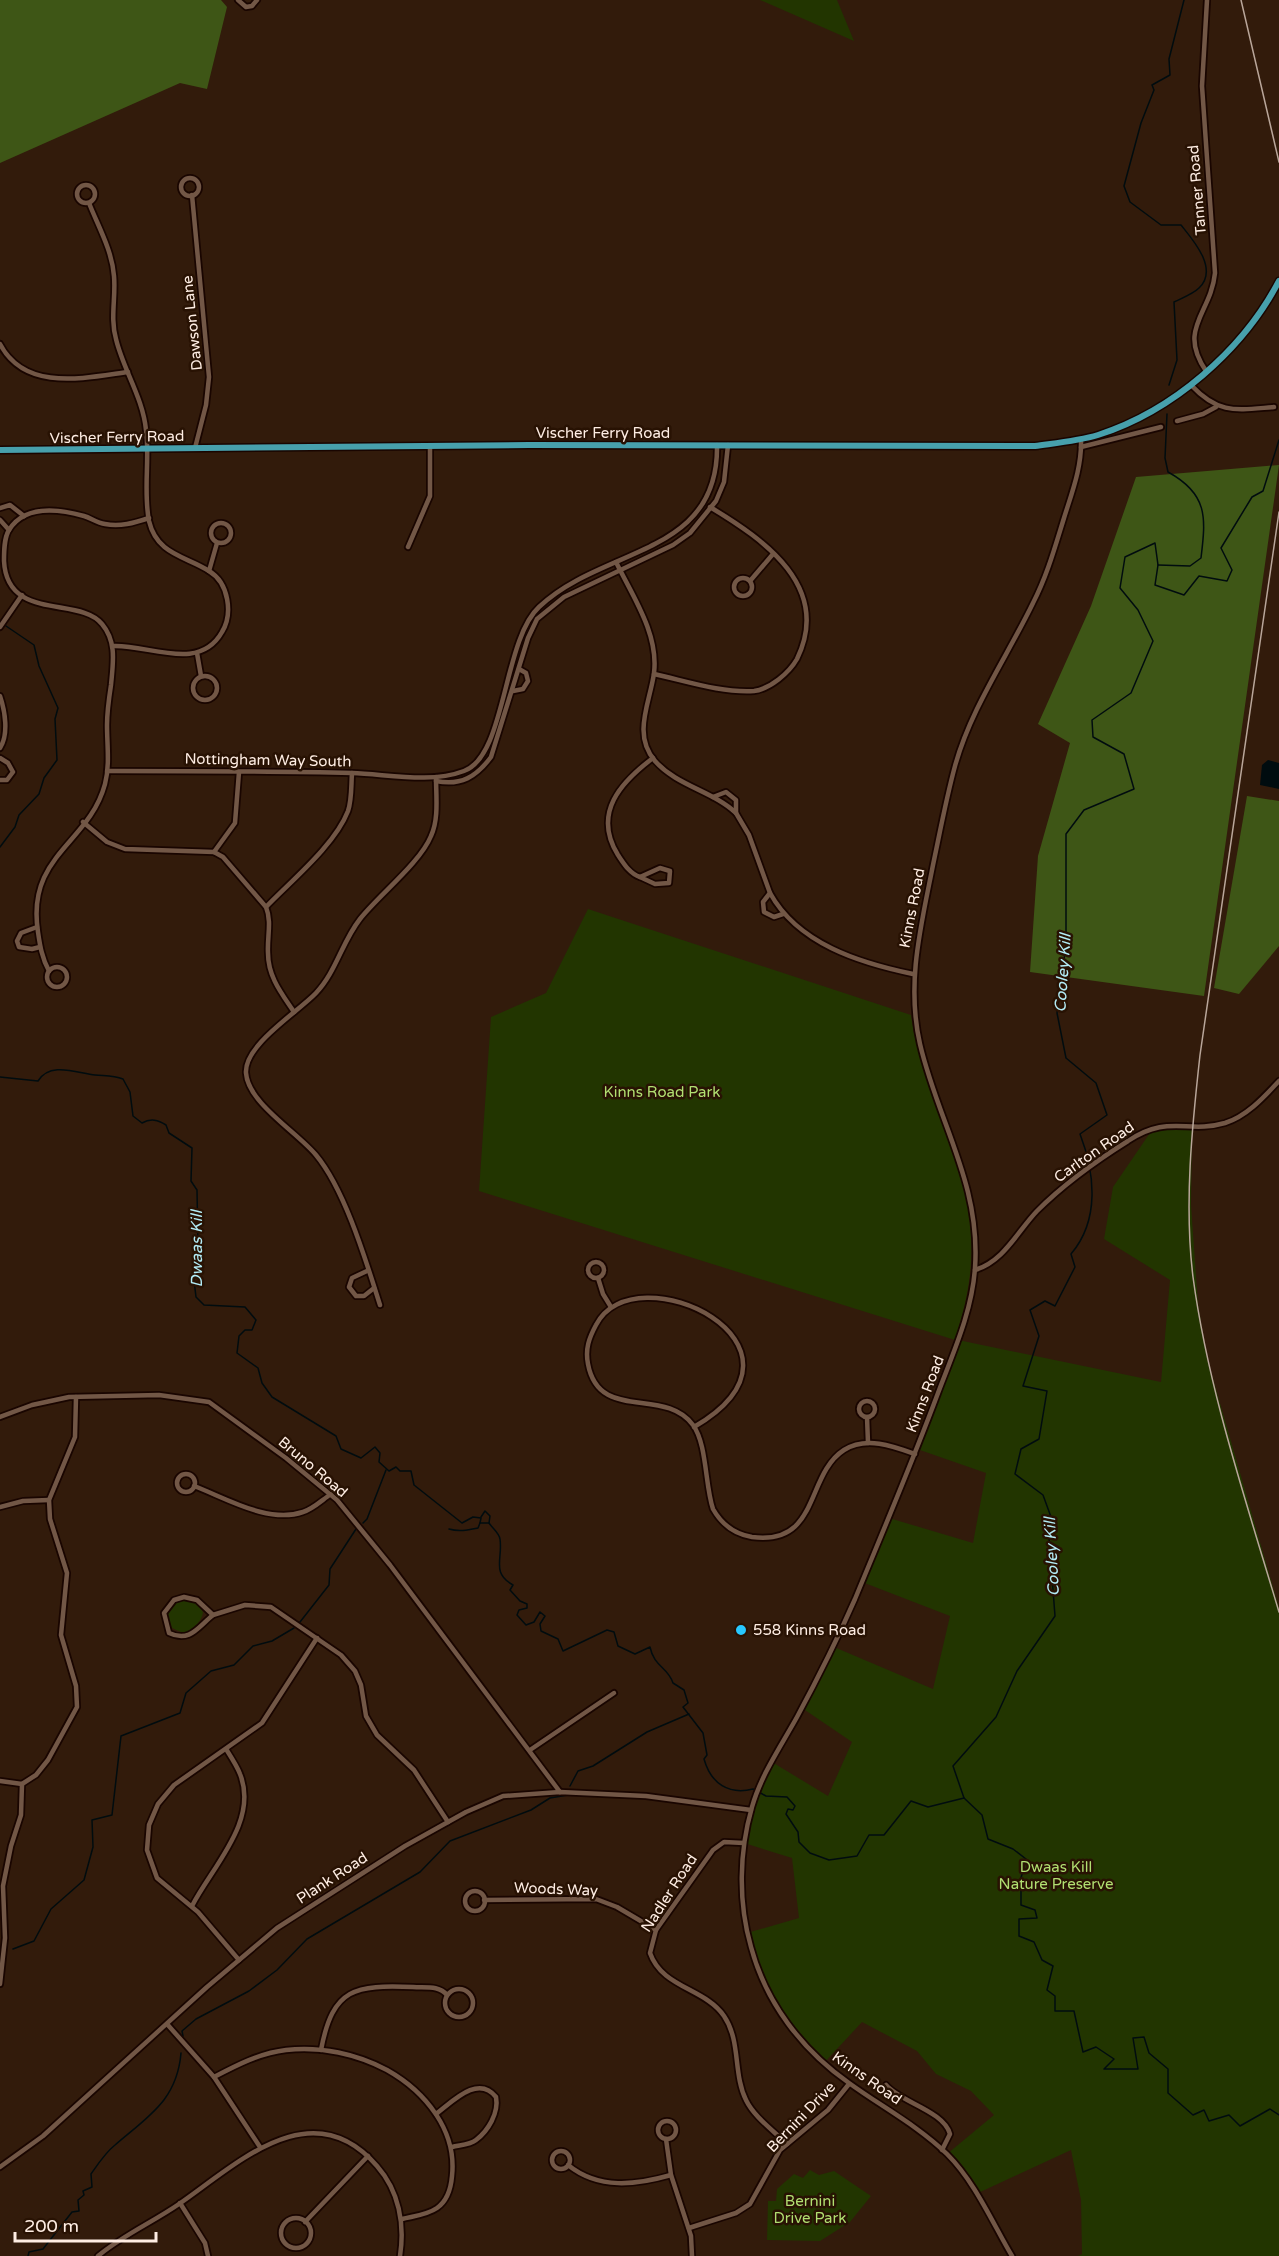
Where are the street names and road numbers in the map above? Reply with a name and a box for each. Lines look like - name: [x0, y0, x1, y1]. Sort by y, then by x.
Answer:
- street label: Tanner Road: [1184, 144, 1210, 236]
- street label: Dawson Lane: [178, 275, 206, 371]
- street label: Vischer Ferry Road: [536, 424, 670, 442]
- street label: Vischer Ferry Road: [50, 427, 184, 447]
- street label: Nottingham Way South: [184, 750, 352, 770]
- street label: Kinns Road: [895, 867, 929, 949]
- street label: Carlton Road: [1050, 1118, 1138, 1186]
- street label: Kinns Road: [902, 1353, 948, 1435]
- street label: Bruno Road: [275, 1433, 351, 1501]
- street label: Plank Road: [293, 1848, 371, 1908]
- street label: Nadler Road: [637, 1851, 701, 1935]
- street label: Woods Way: [514, 1879, 598, 1899]
- street label: Kinns Road: [829, 2047, 905, 2109]
- street label: Bernini Drive: [763, 2078, 839, 2156]

